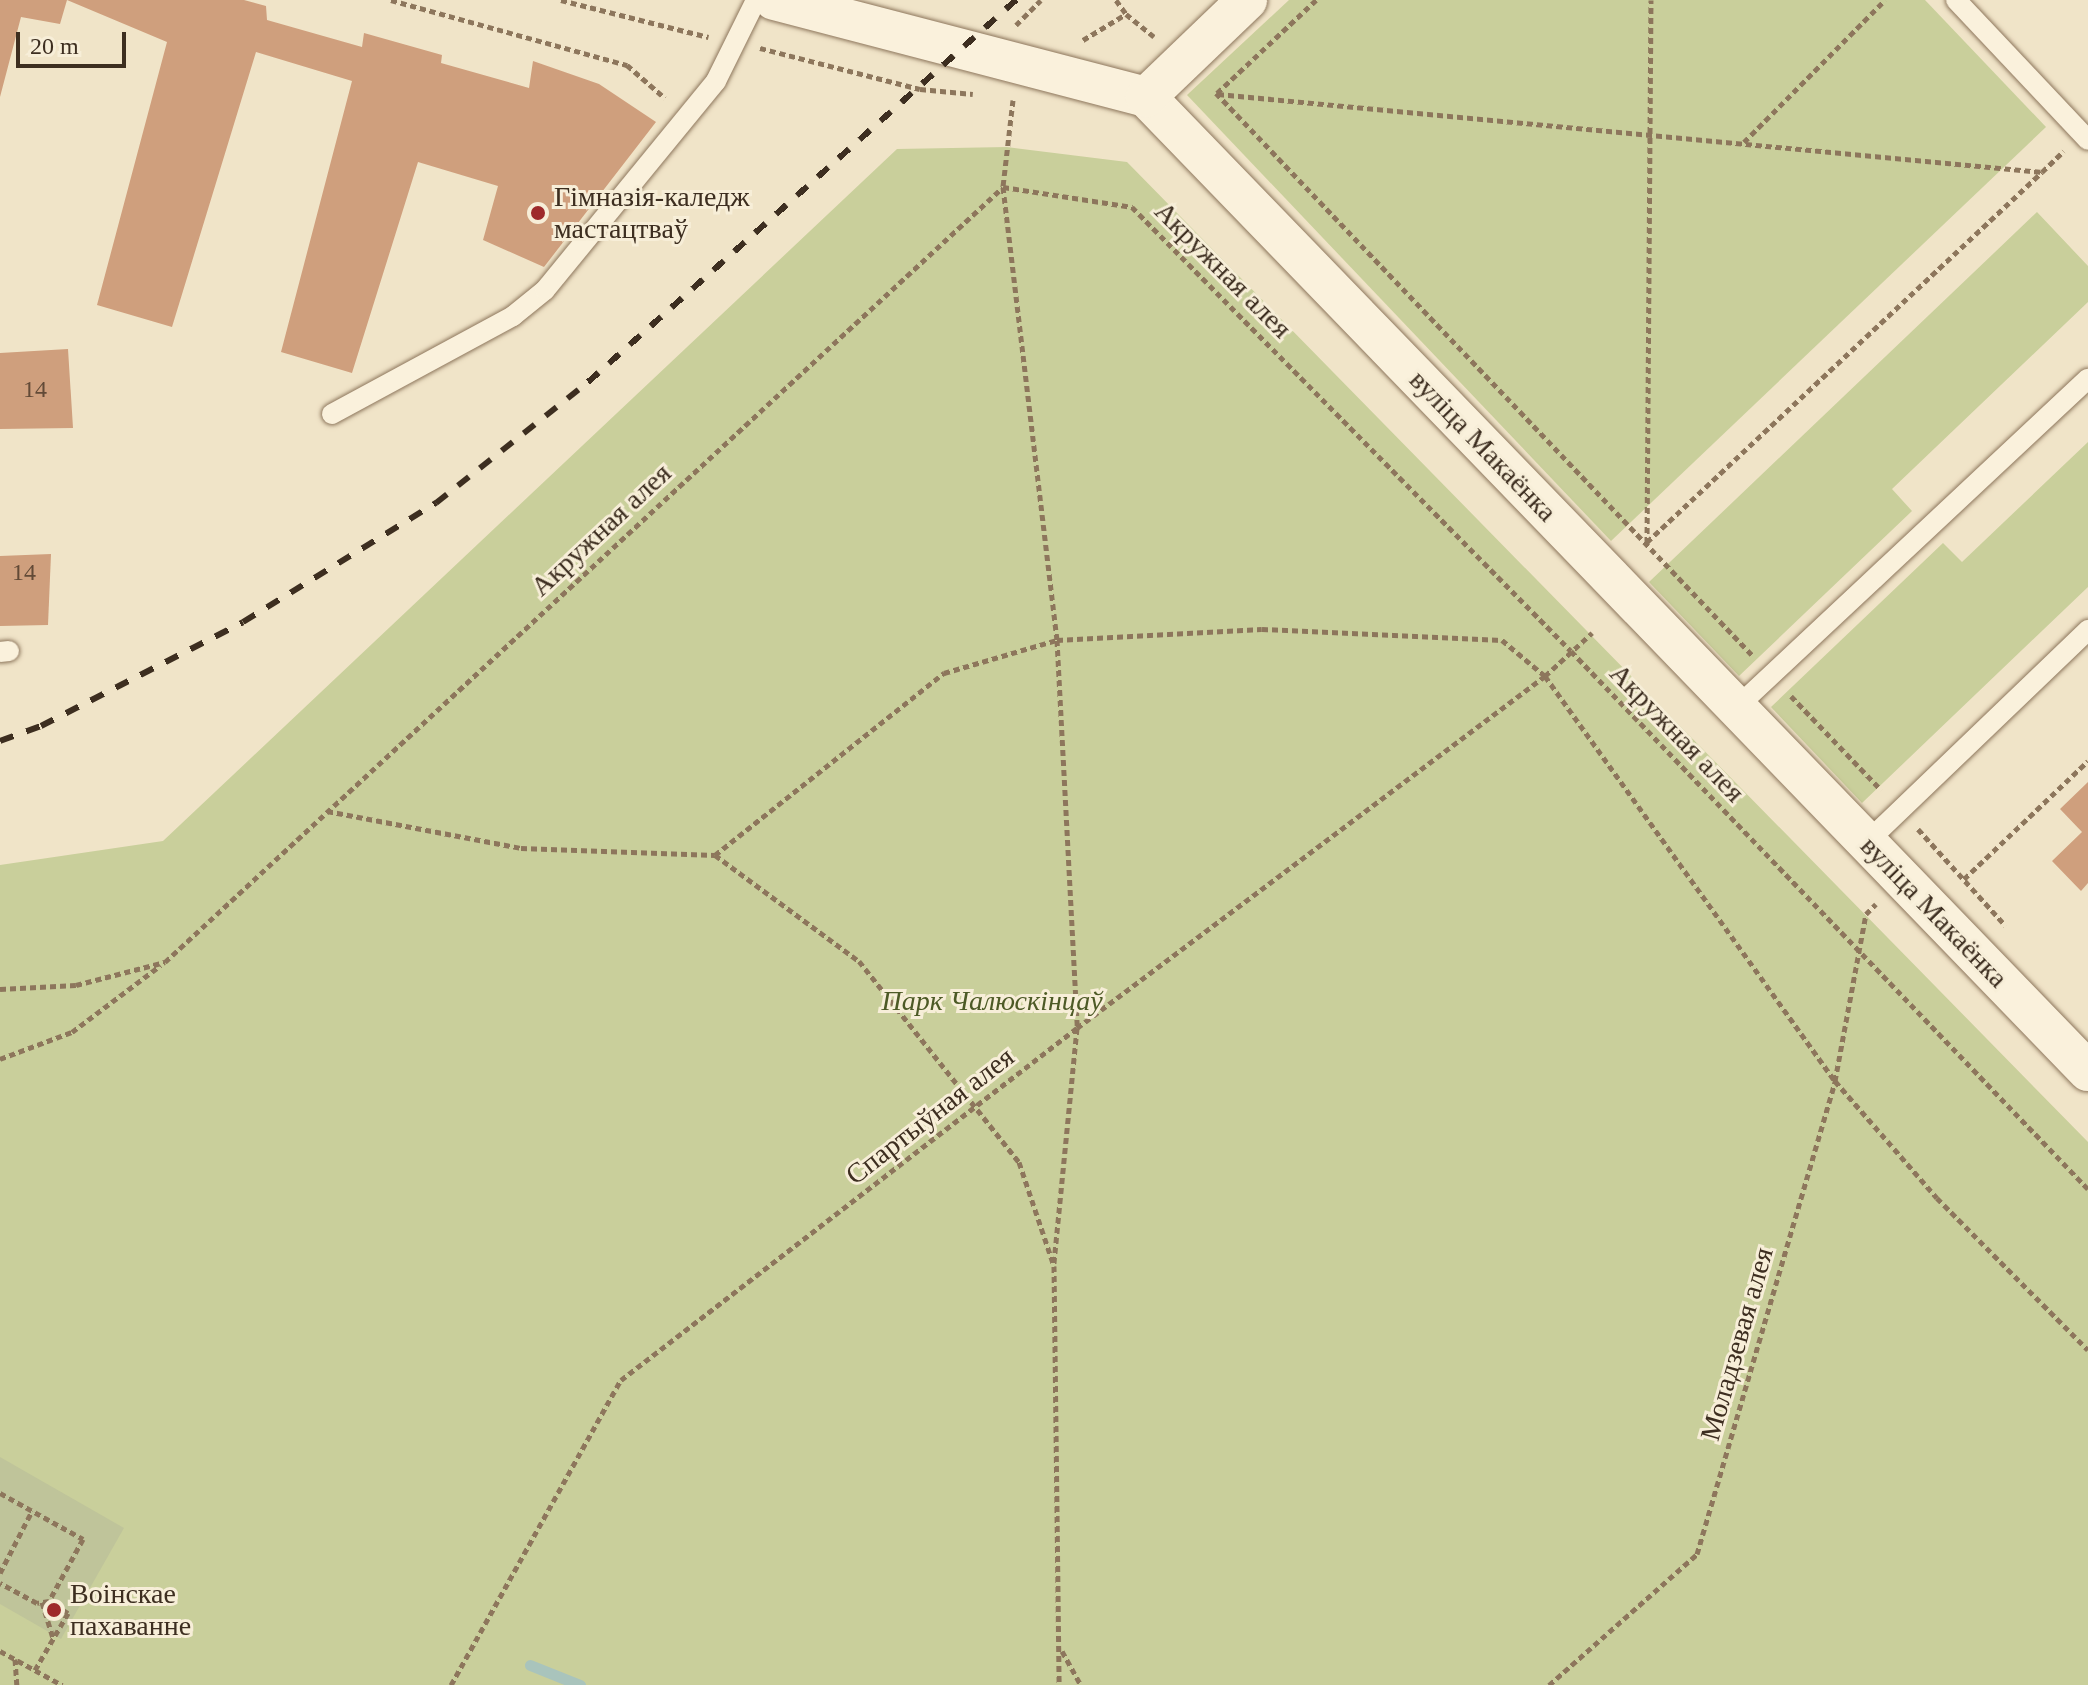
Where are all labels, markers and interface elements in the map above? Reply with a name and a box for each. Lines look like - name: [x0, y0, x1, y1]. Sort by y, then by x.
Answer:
- scale bar: [20, 16, 130, 66]
- text: 20 m: [30, 33, 79, 59]
- place label: Гімназія-каледж мастацтваў: [554, 180, 750, 246]
- street label: Акружная алея: [1148, 195, 1298, 345]
- marker: Гімназія-каледж мастацтваў: [529, 204, 547, 222]
- street label: вуліца Макаёнка: [1402, 363, 1564, 529]
- house number: 14: [23, 376, 47, 404]
- street label: Акружная алея: [524, 456, 678, 604]
- house number: 14: [12, 559, 36, 587]
- street label: Акружная алея: [1603, 657, 1751, 809]
- street label: вуліца Макаёнка: [1853, 829, 2015, 995]
- park label: Парк Чалюскінцаў: [881, 984, 1103, 1018]
- street label: Спартыўная алея: [839, 1040, 1021, 1192]
- street label: Моладзевая алея: [1693, 1244, 1781, 1444]
- place label: Воінскае пахаванне: [70, 1577, 191, 1643]
- marker: Воінскае пахаванне: [45, 1601, 63, 1619]

